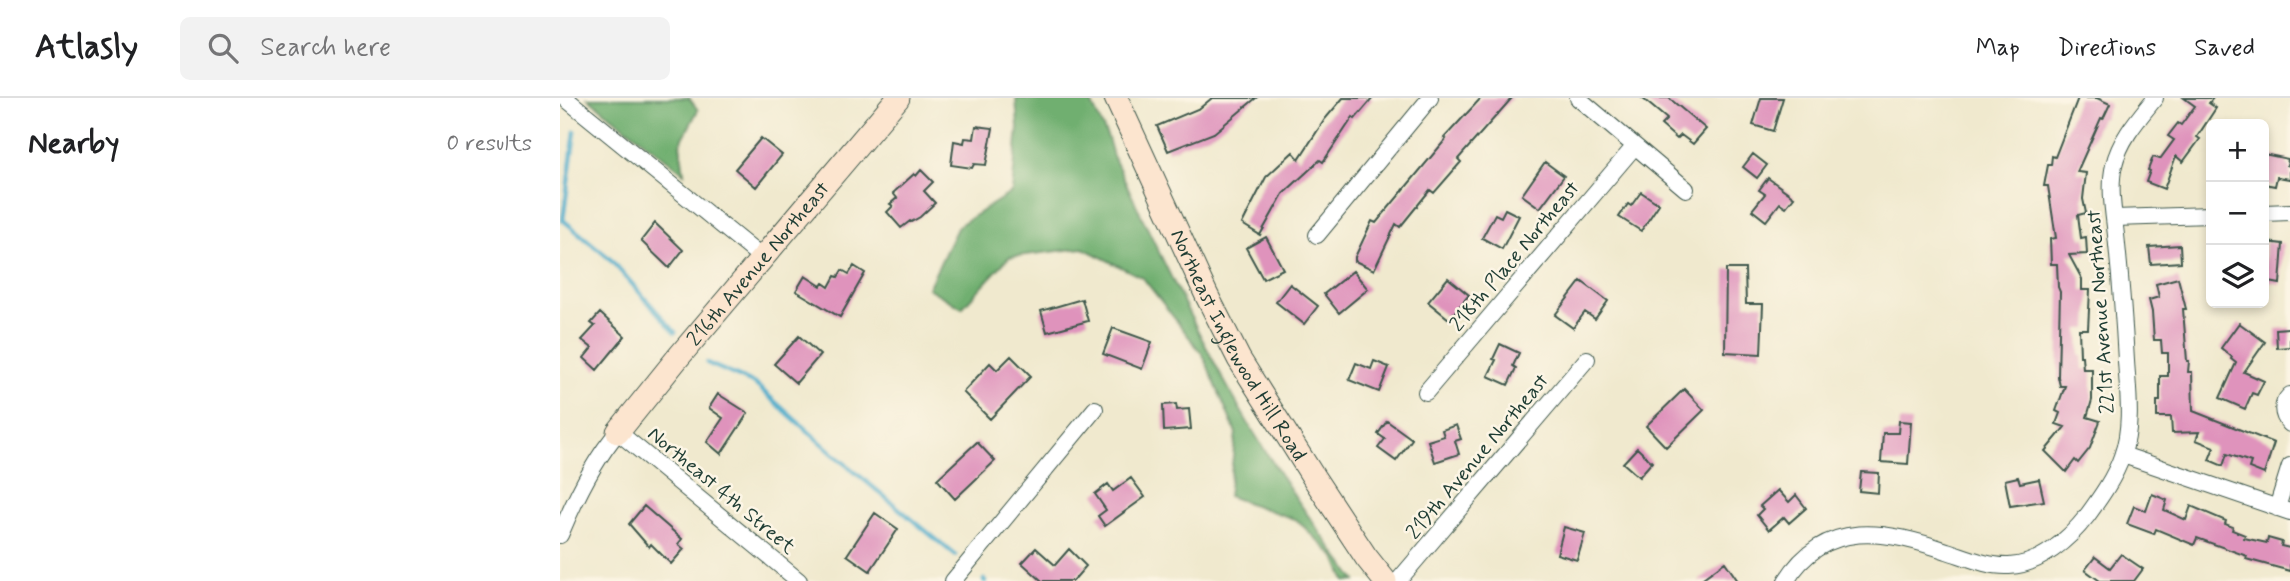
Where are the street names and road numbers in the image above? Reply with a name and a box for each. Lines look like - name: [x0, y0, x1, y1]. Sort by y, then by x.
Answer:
- street label: 216th Avenue Northeast: [681, 175, 837, 352]
- street label: 218th Place Northeast: [1443, 175, 1587, 338]
- street label: 221st Avenue Northeast: [2080, 208, 2122, 415]
- street label: Northeast Inglewood Hill Road: [1163, 225, 1313, 467]
- street label: 219th Avenue Northeast: [1400, 367, 1556, 546]
- street label: Northeast 4th Street: [641, 421, 802, 561]

